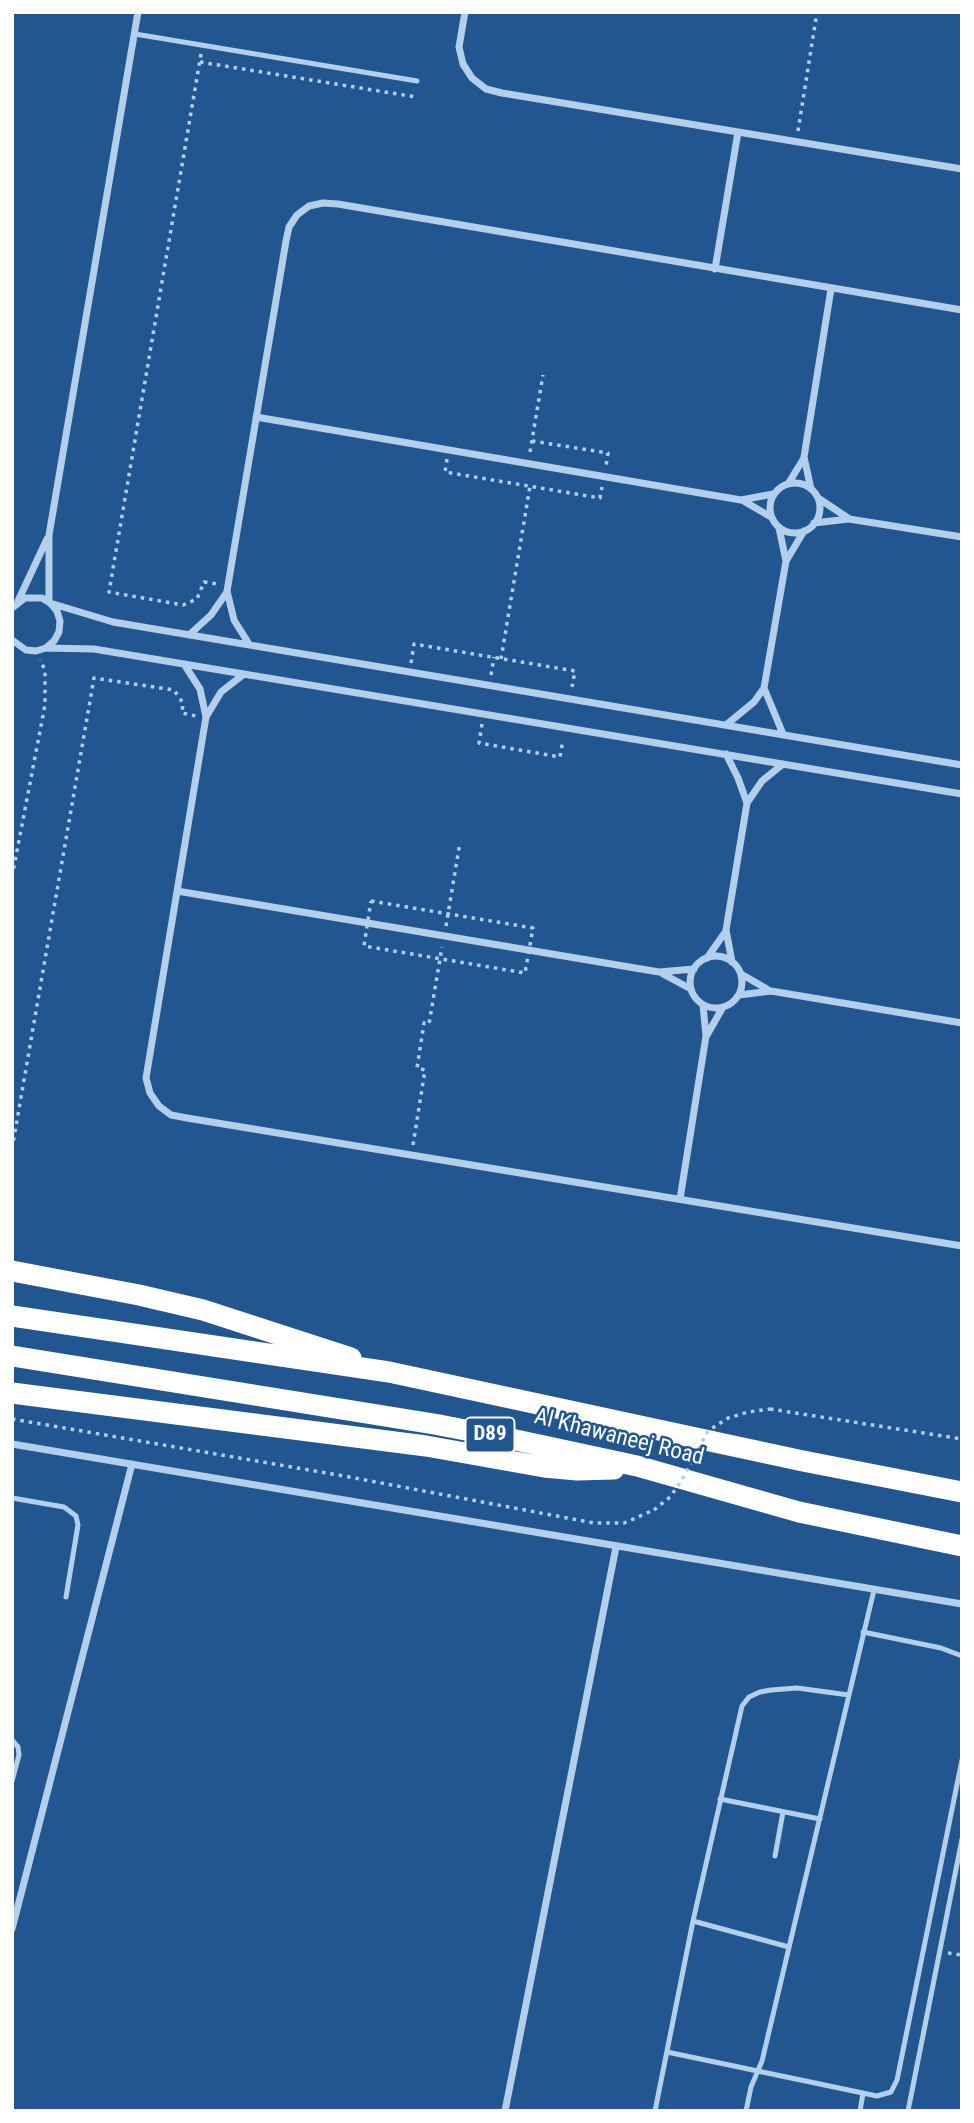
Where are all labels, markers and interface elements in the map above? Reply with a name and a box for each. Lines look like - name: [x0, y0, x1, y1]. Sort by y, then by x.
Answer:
- street label: Al Khawaneej Road: [531, 1404, 707, 1472]
- road number: D89: [466, 1418, 514, 1452]

